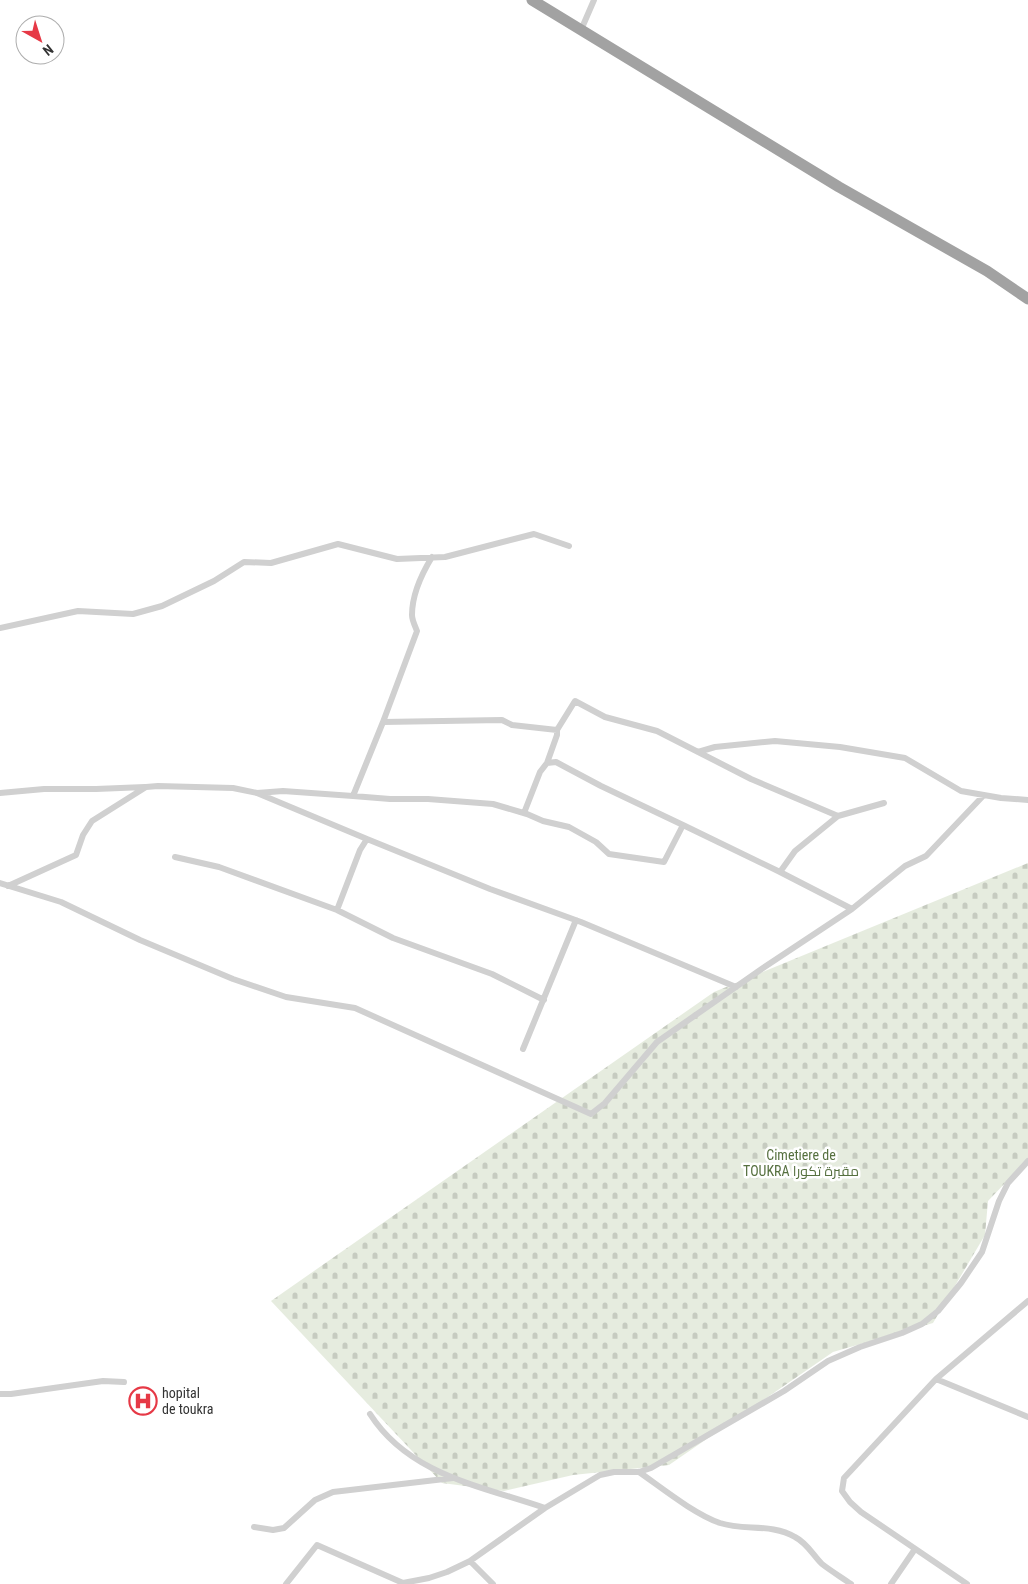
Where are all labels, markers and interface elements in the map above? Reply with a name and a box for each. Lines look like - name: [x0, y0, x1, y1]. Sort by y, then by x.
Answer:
- north arrow: [15, 15, 65, 65]
- text: N: [40, 41, 57, 59]
- park label: Cimetiere de TOUKRA مقبرة تكورا: [743, 1147, 859, 1179]
- place label: hopital de toukra: [162, 1385, 214, 1417]
- hospital icon: hopital de toukra: [128, 1386, 158, 1416]

